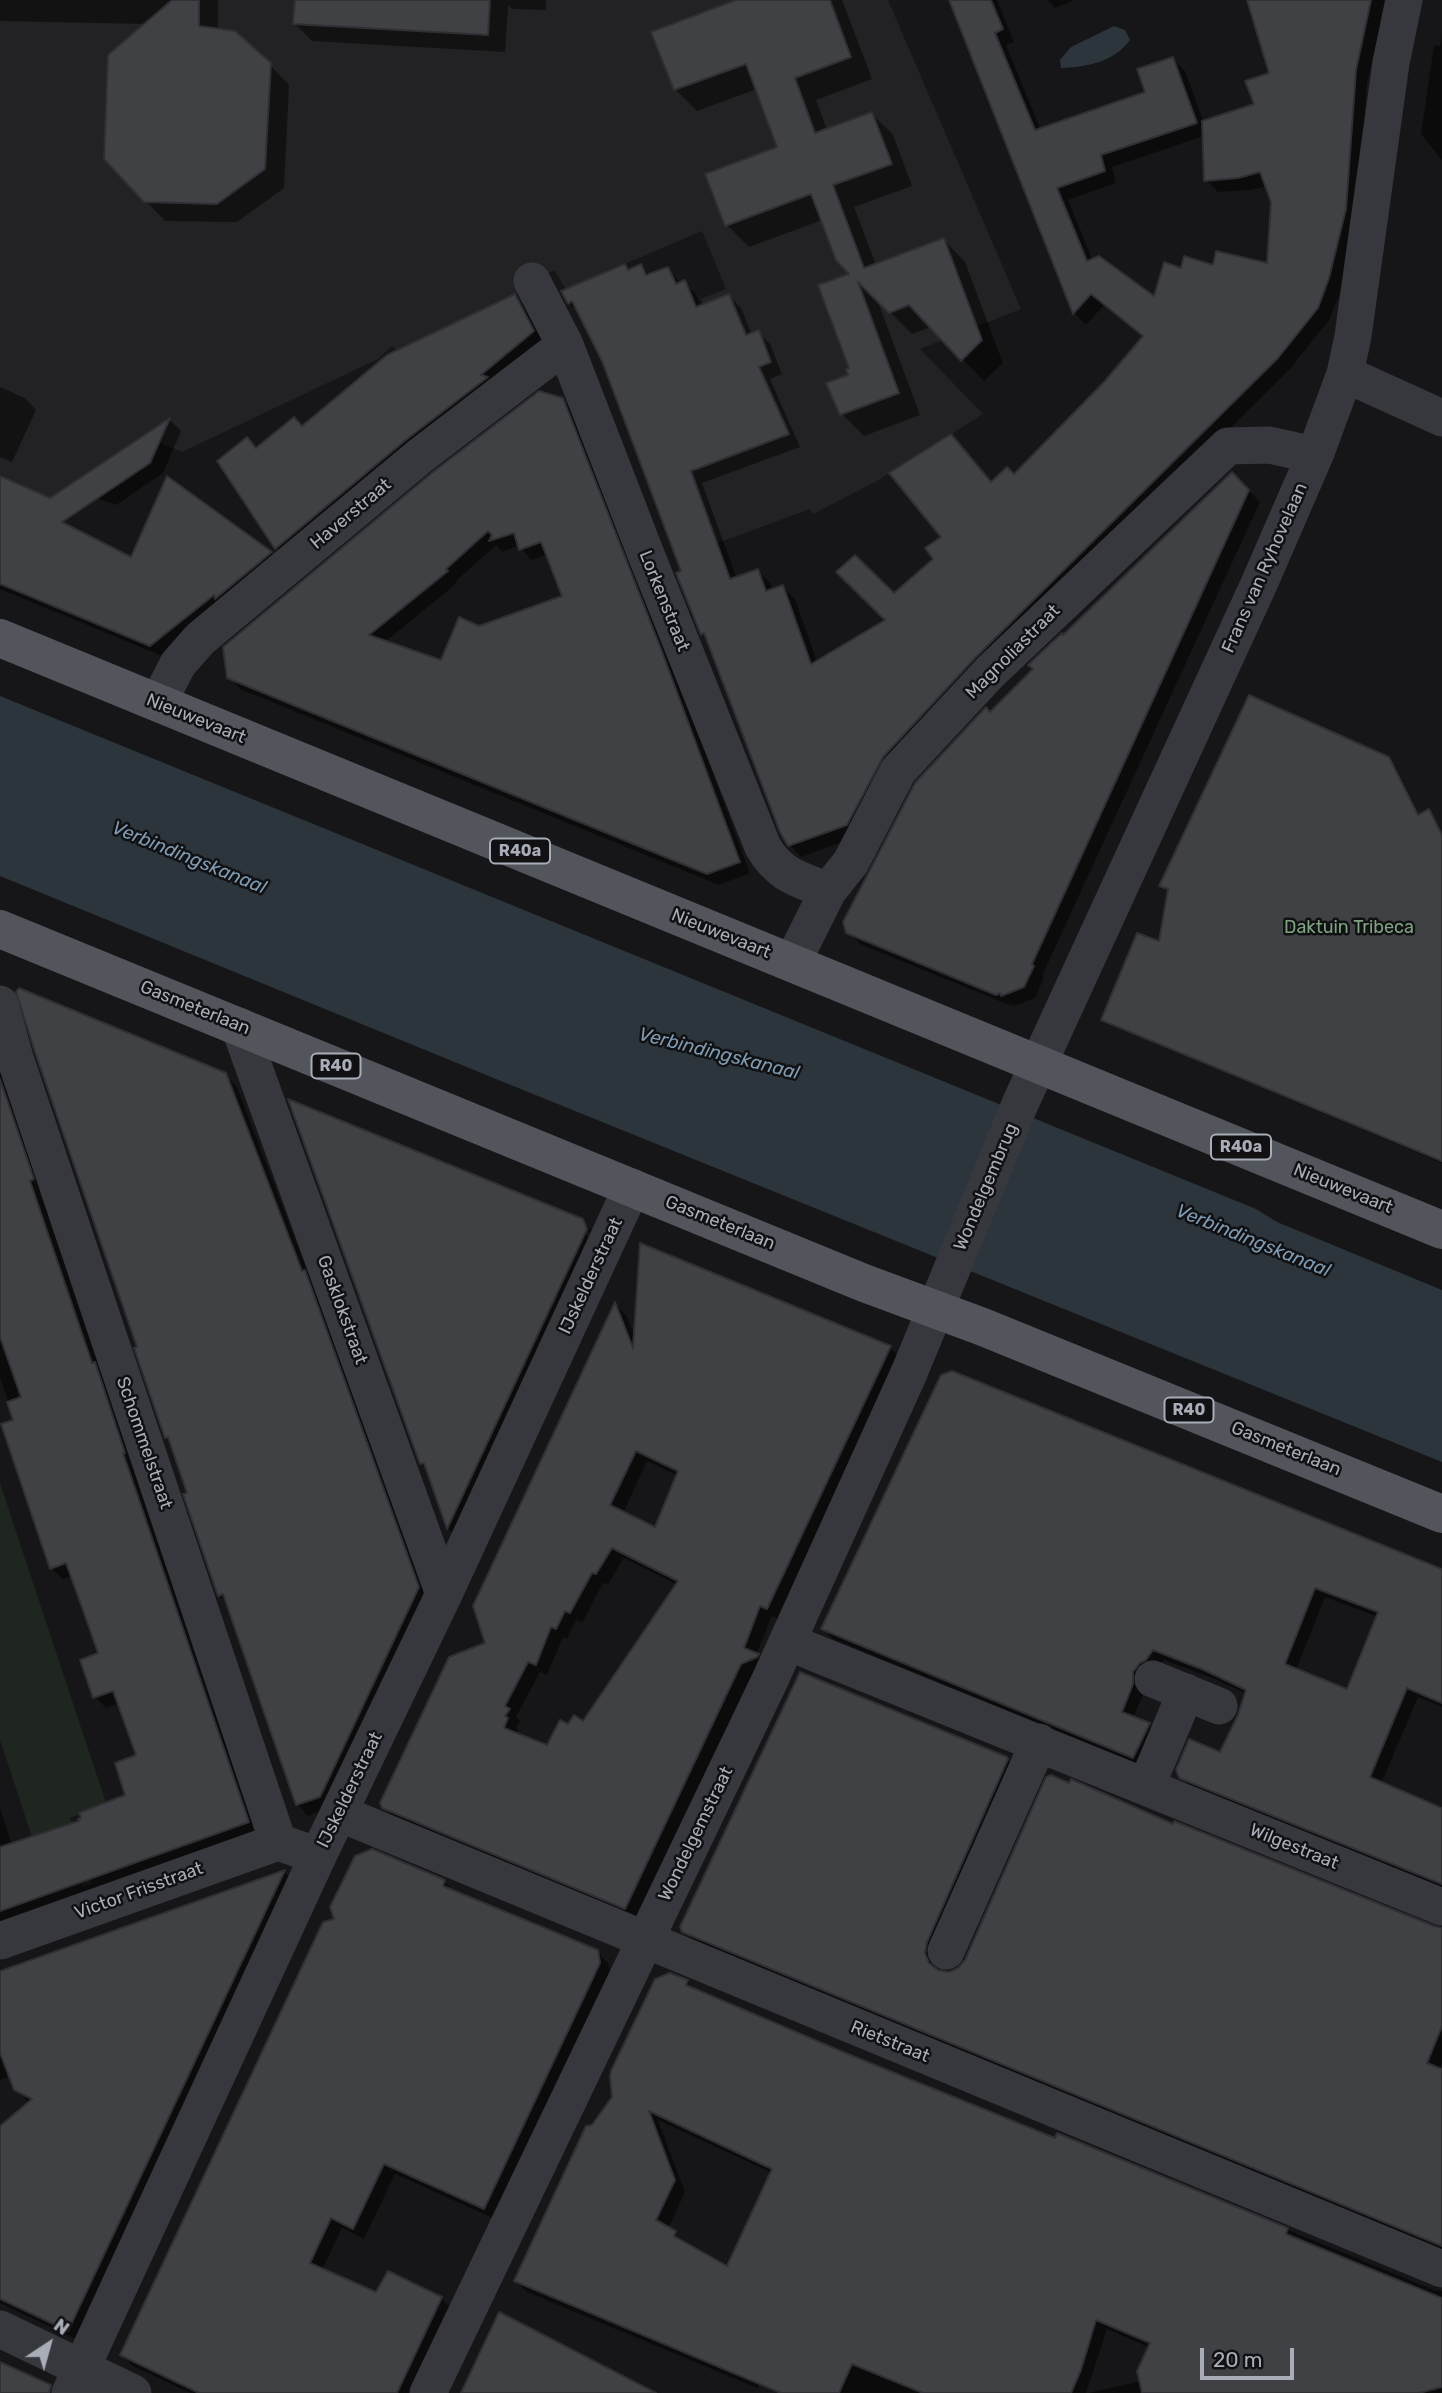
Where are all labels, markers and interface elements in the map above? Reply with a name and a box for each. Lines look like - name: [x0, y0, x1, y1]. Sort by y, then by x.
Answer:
- street label: Haverstraat: [306, 474, 396, 554]
- street label: Frans van Ryhovelaan: [1218, 480, 1312, 656]
- street label: Lorkenstraat: [634, 548, 694, 654]
- street label: Magnoliastraat: [961, 600, 1065, 704]
- street label: Nieuwevaart: [143, 689, 249, 749]
- water label: Verbindingskanaal: [108, 817, 270, 899]
- road number: R40a: [490, 838, 550, 864]
- street label: Nieuwevaart: [668, 904, 774, 964]
- park label: Daktuin Tribeca: [1284, 917, 1414, 939]
- street label: Gasmeterlaan: [137, 976, 253, 1040]
- water label: Verbindingskanaal: [636, 1023, 802, 1085]
- road number: R40: [312, 1054, 360, 1078]
- street label: Wondelgembrug: [949, 1120, 1023, 1254]
- road number: R40a: [1211, 1134, 1271, 1160]
- street label: Nieuwevaart: [1290, 1159, 1396, 1219]
- street label: Gasmeterlaan: [662, 1191, 778, 1255]
- water label: Verbindingskanaal: [1172, 1200, 1334, 1282]
- street label: IJskelderstraat: [555, 1214, 627, 1338]
- street label: Gasklokstraat: [312, 1253, 372, 1367]
- street label: Schommelstraat: [111, 1374, 177, 1512]
- road number: R40: [1164, 1398, 1214, 1422]
- street label: Gasmeterlaan: [1228, 1417, 1344, 1481]
- street label: IJskelderstraat: [313, 1729, 387, 1851]
- street label: Wondelgemstraat: [654, 1763, 738, 1905]
- street label: Wilgestraat: [1247, 1819, 1341, 1875]
- street label: Victor Frisstraat: [72, 1858, 206, 1924]
- street label: Rietstraat: [848, 2016, 932, 2068]
- north arrow: [14, 2309, 84, 2379]
- text: N: [49, 2313, 74, 2340]
- scale bar: [1204, 2334, 1298, 2378]
- text: 20 m: [1213, 2347, 1262, 2372]

